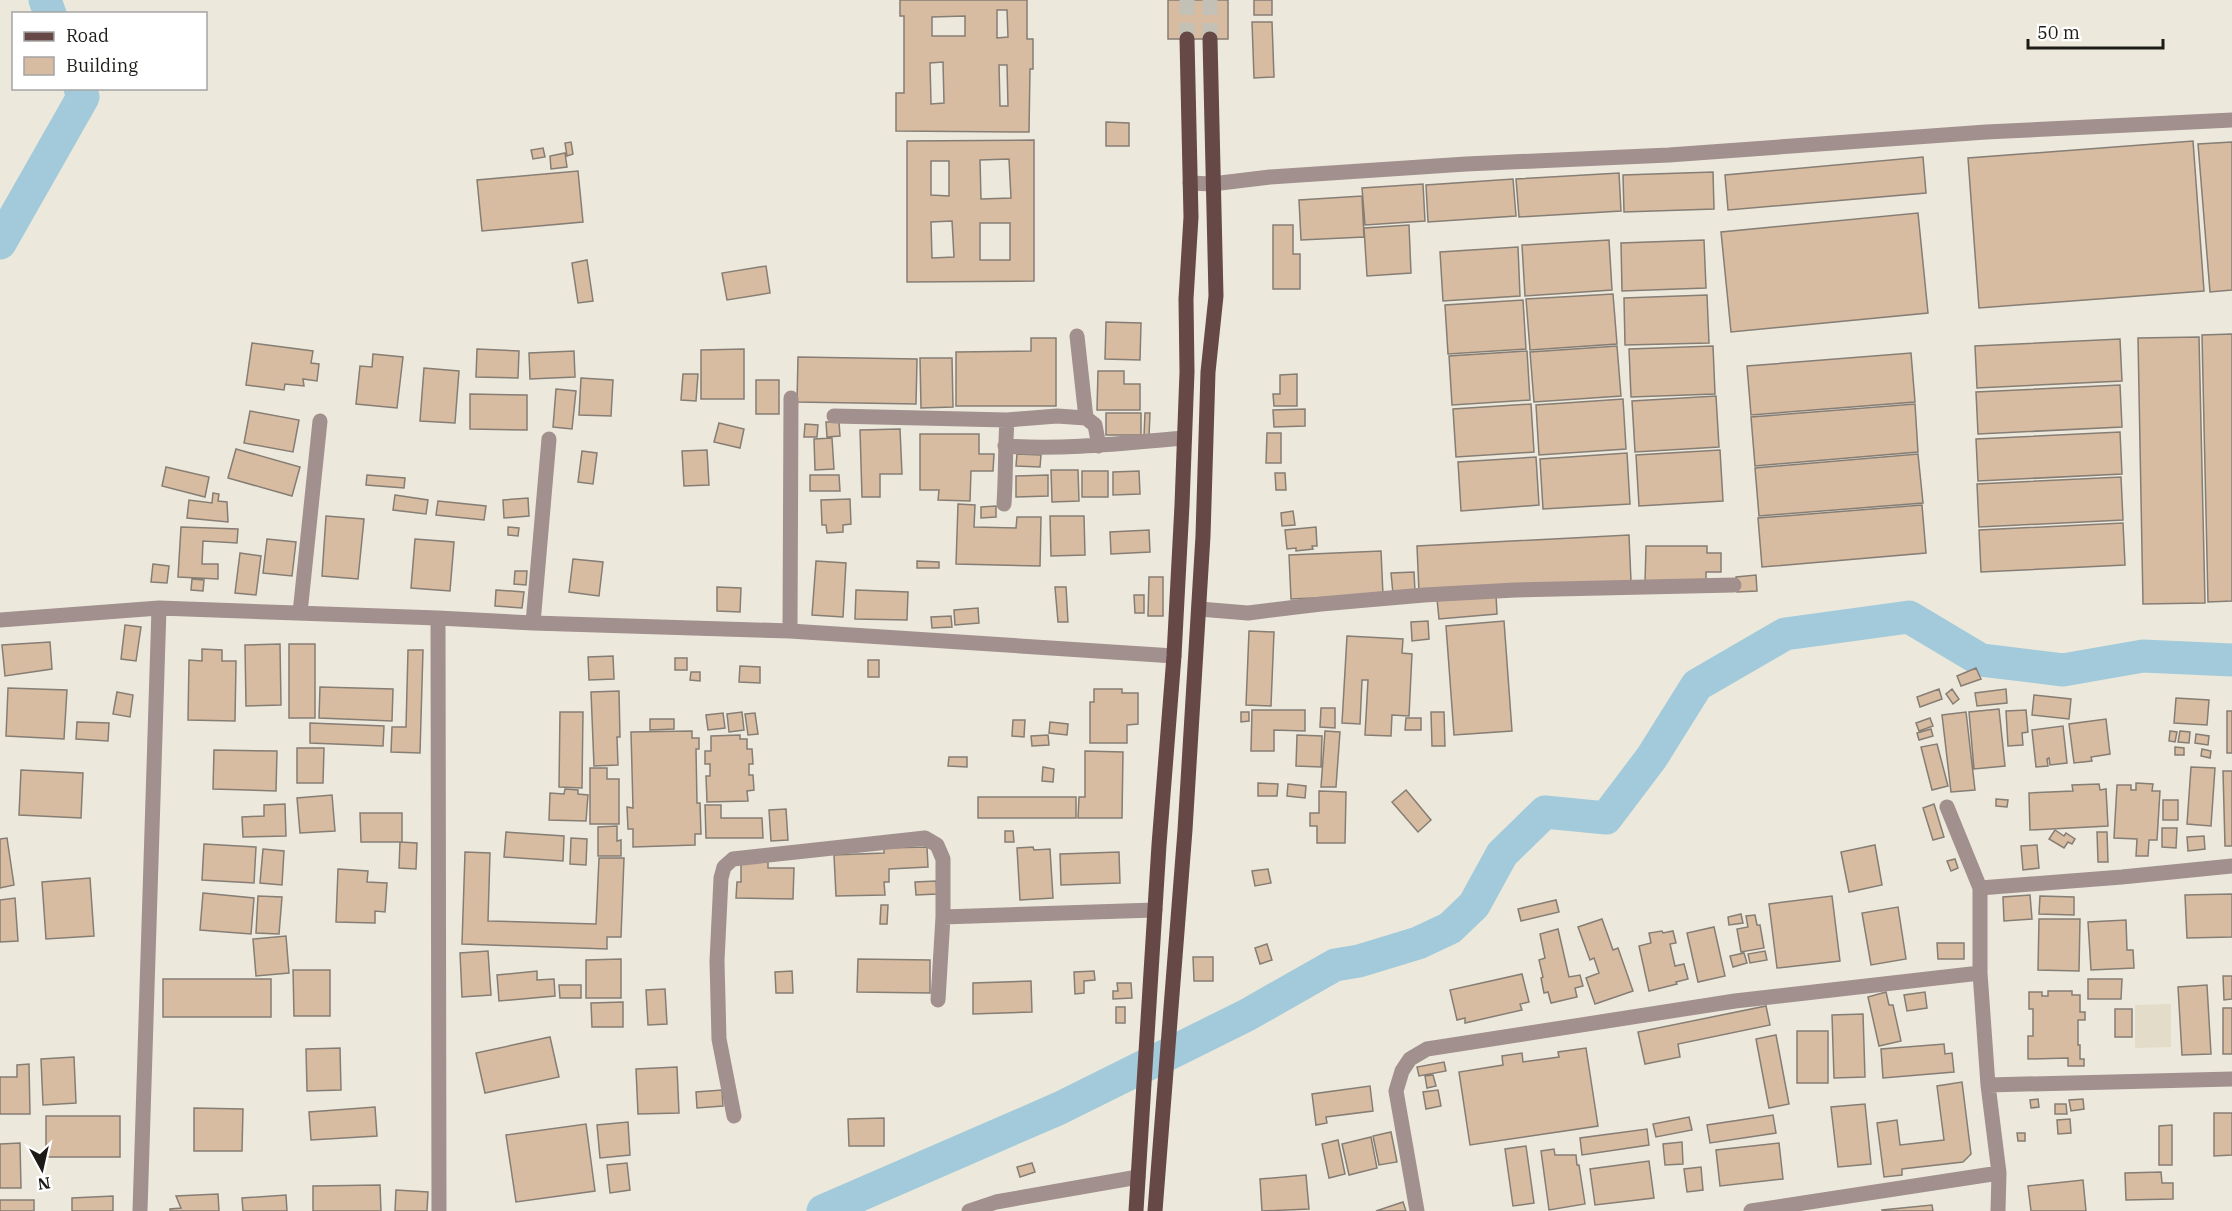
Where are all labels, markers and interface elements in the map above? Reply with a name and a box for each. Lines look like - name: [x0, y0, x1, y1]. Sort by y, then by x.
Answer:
- legend: [12, 12, 207, 90]
- scale bar: [2028, 12, 2163, 50]
- text: 50 m: [2037, 21, 2080, 44]
- text: Road: [66, 24, 109, 47]
- text: Building: [66, 54, 138, 77]
- north arrow: [12, 1139, 72, 1199]
- text: N: [36, 1173, 52, 1195]

